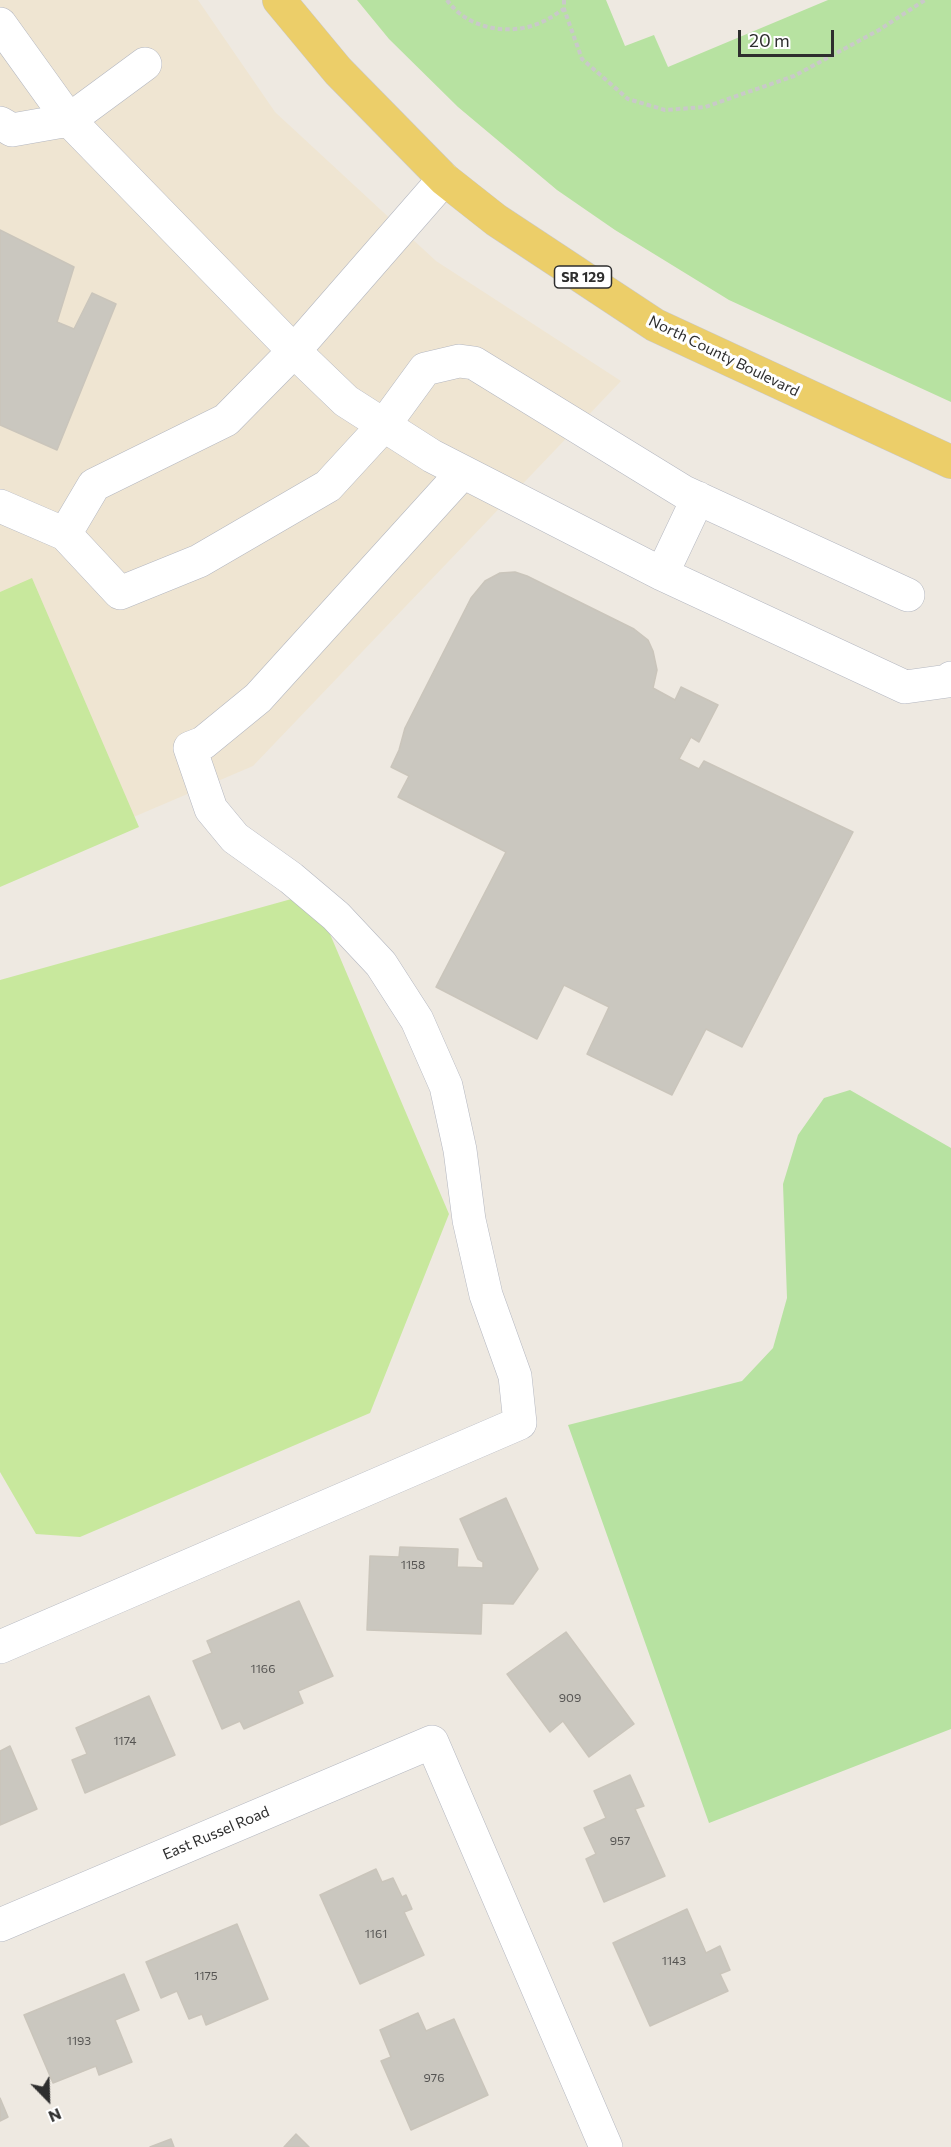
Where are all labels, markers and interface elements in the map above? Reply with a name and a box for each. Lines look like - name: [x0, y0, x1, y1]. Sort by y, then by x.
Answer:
- scale bar: [741, 18, 837, 56]
- text: 20 m: [749, 29, 790, 51]
- road number: SR 129: [554, 266, 612, 288]
- street label: North County Boulevard: [646, 312, 802, 400]
- house number: 1158: [401, 1558, 425, 1572]
- house number: 1166: [251, 1662, 275, 1676]
- house number: 909: [559, 1691, 581, 1705]
- house number: 1174: [113, 1734, 137, 1748]
- street label: East Russel Road: [160, 1802, 272, 1864]
- house number: 957: [610, 1834, 630, 1848]
- house number: 1161: [365, 1927, 387, 1941]
- house number: 1143: [662, 1954, 686, 1968]
- house number: 1175: [194, 1969, 218, 1983]
- house number: 1193: [67, 2034, 91, 2048]
- north arrow: [18, 2069, 78, 2129]
- house number: 976: [424, 2071, 444, 2085]
- text: N: [46, 2105, 64, 2127]

